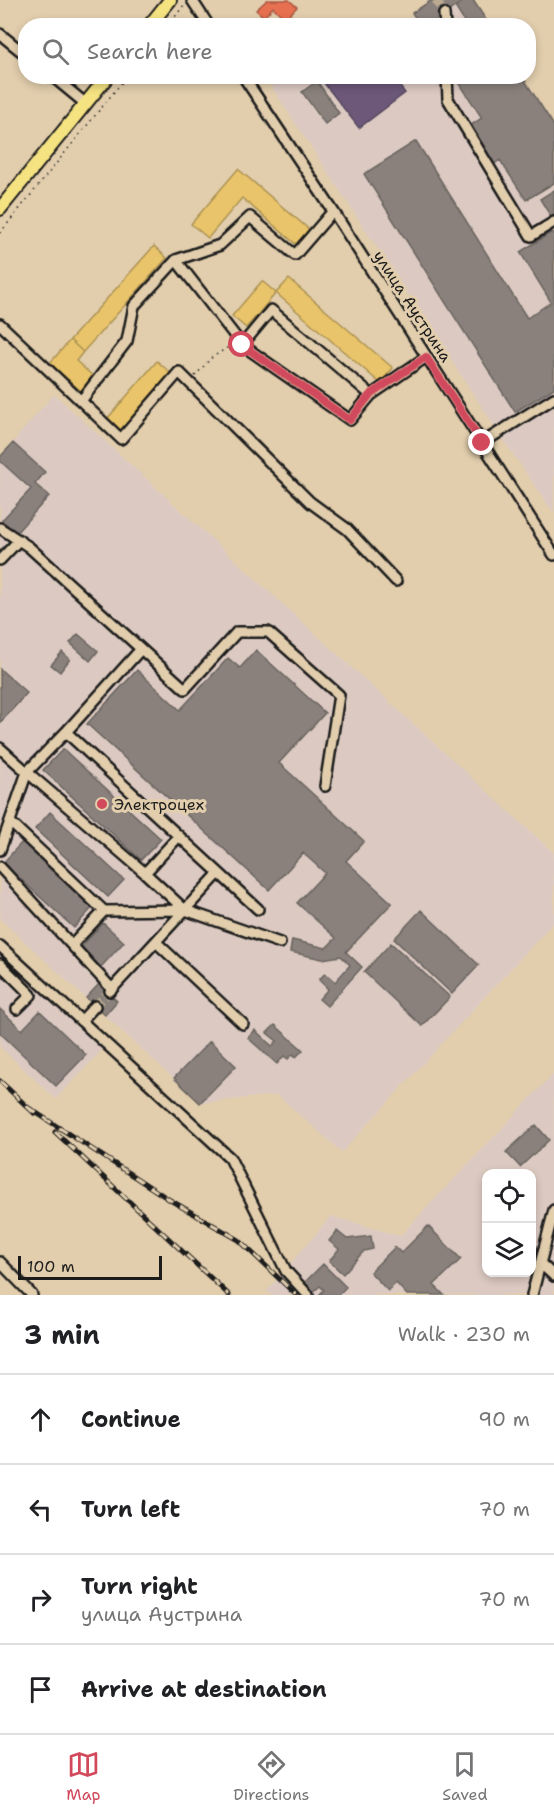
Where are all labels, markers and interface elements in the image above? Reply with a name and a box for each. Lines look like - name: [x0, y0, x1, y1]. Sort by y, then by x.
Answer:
- search box: [18, 18, 536, 84]
- icon: search: [39, 35, 72, 68]
- text: Search here: [87, 37, 213, 66]
- street label: улица Аустрина: [369, 246, 457, 366]
- route start: [228, 331, 254, 357]
- route end: [468, 429, 494, 455]
- place label: Электроцех: [114, 794, 204, 815]
- marker: Электроцех: [95, 797, 109, 811]
- map controls: [482, 1169, 536, 1277]
- button: locate: [482, 1169, 536, 1223]
- button: layers: [482, 1223, 536, 1277]
- scale bar: [18, 1253, 162, 1280]
- text: 100 m: [27, 1256, 75, 1277]
- text: 3 min: [24, 1317, 100, 1352]
- text: Walk · 230 m: [398, 1321, 530, 1347]
- icon: ahead: [24, 1403, 57, 1436]
- text: Continue: [81, 1405, 181, 1434]
- text: 90 m: [478, 1406, 530, 1432]
- icon: left: [24, 1493, 57, 1526]
- text: Turn left: [81, 1495, 180, 1524]
- text: 70 m: [478, 1496, 530, 1522]
- text: Turn right: [81, 1572, 198, 1601]
- icon: right: [24, 1583, 57, 1616]
- text: 70 m: [478, 1586, 530, 1612]
- text: улица Аустрина: [81, 1601, 242, 1627]
- icon: arrive: [24, 1673, 57, 1706]
- text: Arrive at destination: [81, 1675, 327, 1704]
- tab: Map: [66, 1748, 101, 1805]
- tab: Directions: [233, 1748, 310, 1805]
- tab: Saved: [442, 1748, 488, 1805]

